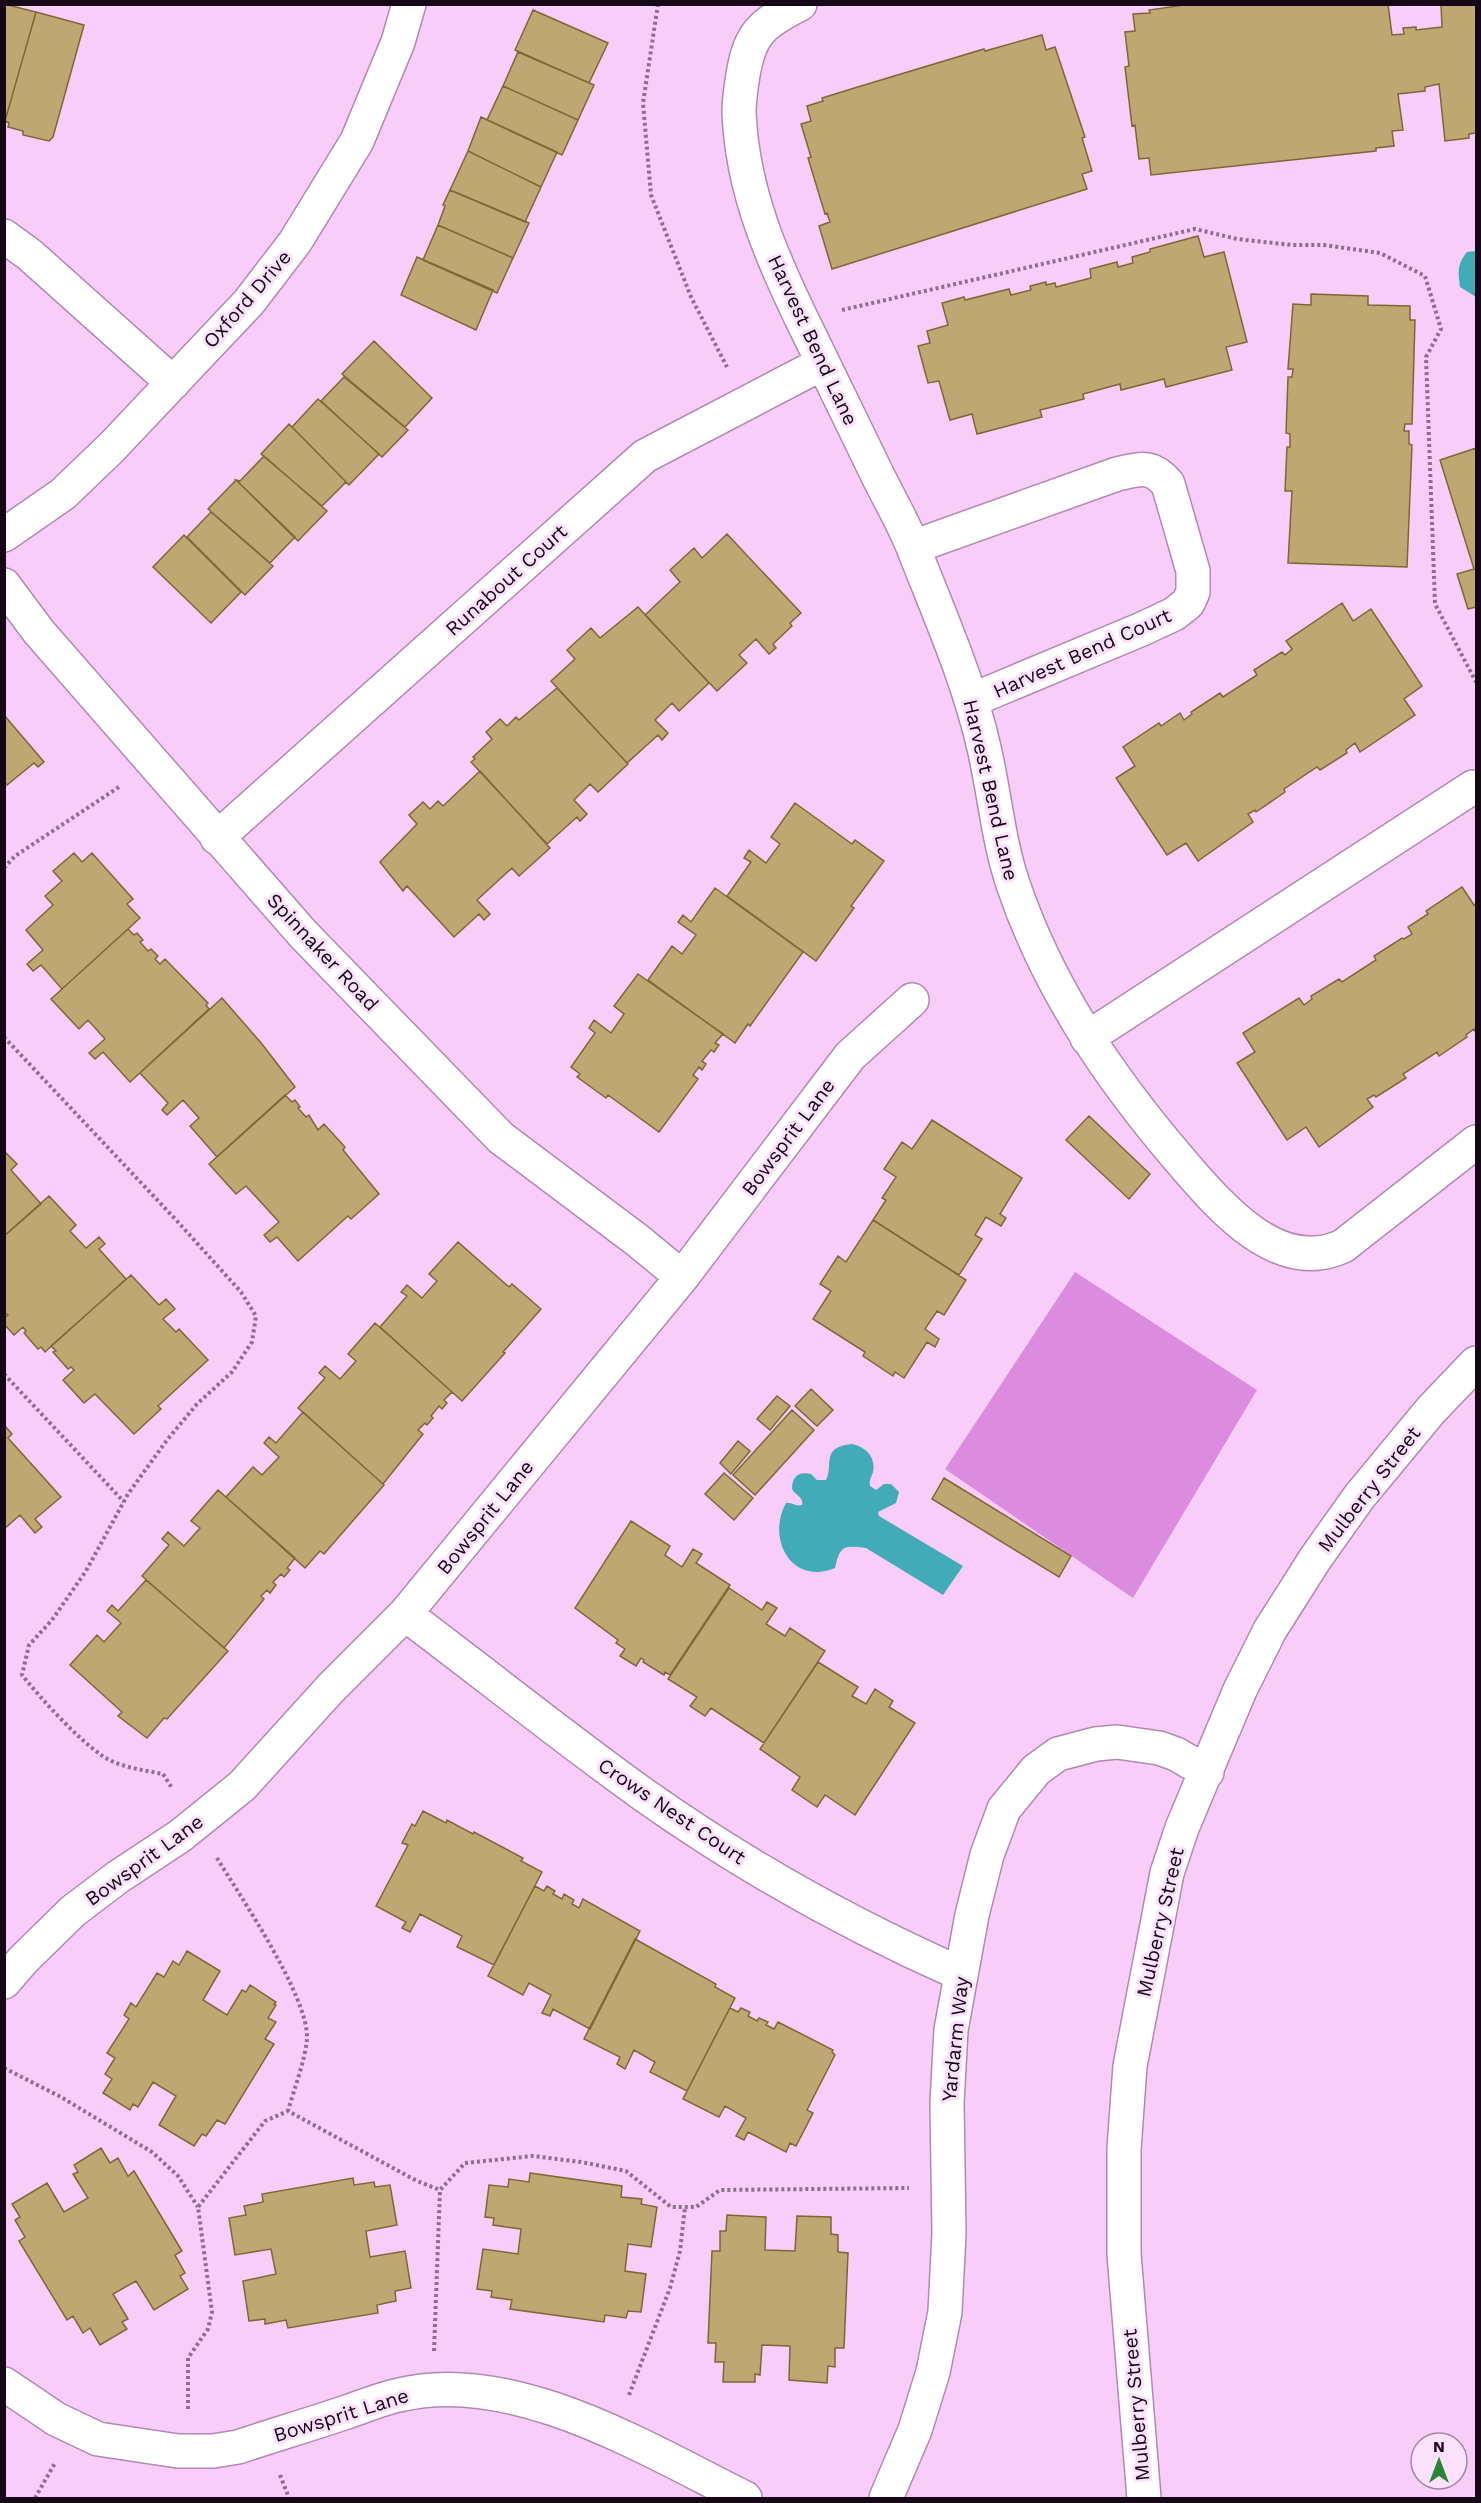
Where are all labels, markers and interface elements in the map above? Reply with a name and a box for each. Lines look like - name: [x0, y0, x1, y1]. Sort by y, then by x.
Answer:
- street label: Oxford Drive: [198, 245, 296, 353]
- street label: Harvest Bend Lane: [763, 251, 863, 429]
- street label: Runabout Court: [440, 519, 572, 641]
- street label: Harvest Bend Court: [989, 603, 1175, 703]
- street label: Harvest Bend Lane: [958, 697, 1024, 883]
- street label: Spinnaker Road: [262, 888, 384, 1016]
- street label: Bowsprit Lane: [736, 1074, 840, 1200]
- street label: Mulberry Street: [1313, 1421, 1426, 1557]
- street label: Bowsprit Lane: [432, 1455, 538, 1579]
- street label: Crows Nest Court: [594, 1753, 751, 1870]
- street label: Bowsprit Lane: [80, 1809, 208, 1911]
- street label: Mulberry Street: [1131, 1844, 1189, 1999]
- street label: Yardarm Way: [936, 1975, 974, 2103]
- street label: Mulberry Street: [1117, 2327, 1155, 2482]
- street label: Bowsprit Lane: [270, 2383, 412, 2447]
- north arrow: [1409, 2431, 1469, 2491]
- text: N: [1433, 2437, 1445, 2456]

